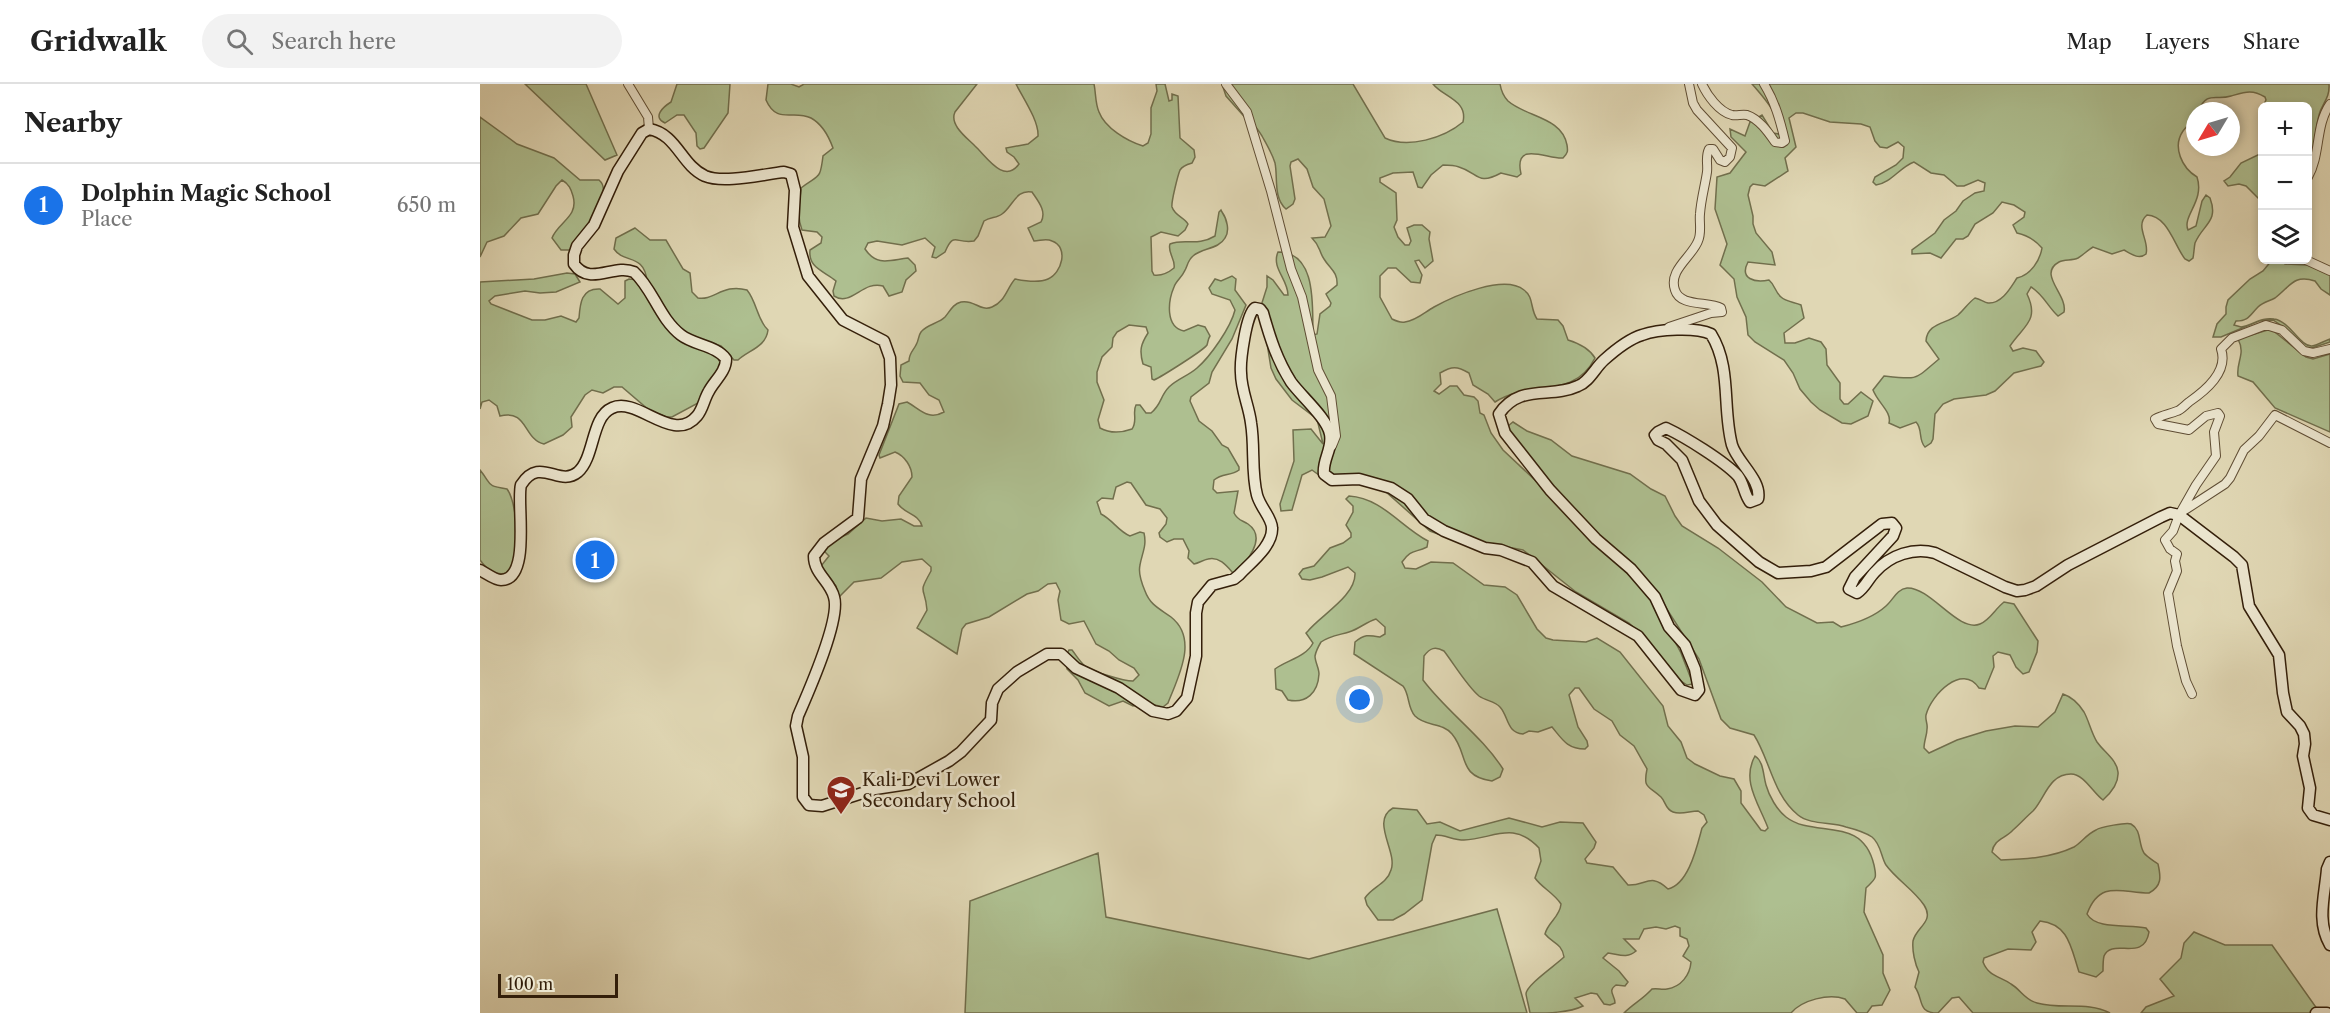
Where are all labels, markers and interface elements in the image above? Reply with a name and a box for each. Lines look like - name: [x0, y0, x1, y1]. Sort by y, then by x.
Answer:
- search box: [202, 14, 622, 68]
- text: Gridwalk: [30, 24, 166, 58]
- icon: search: [223, 25, 256, 58]
- text: Search here: [271, 28, 396, 55]
- text: Map: [2067, 29, 2112, 54]
- text: Layers: [2145, 29, 2210, 54]
- text: Share: [2243, 29, 2300, 54]
- north arrow: [2186, 102, 2240, 156]
- map controls: [2258, 102, 2312, 264]
- button: +: [2258, 102, 2312, 156]
- text: Nearby: [24, 107, 122, 139]
- button: −: [2258, 156, 2312, 210]
- text: Dolphin Magic School: [81, 180, 331, 207]
- text: 1: [39, 193, 48, 217]
- text: 650 m: [397, 193, 456, 217]
- text: Place: [81, 207, 132, 231]
- button: layers: [2258, 210, 2312, 264]
- pin: 1: [576, 538, 614, 582]
- your location: [1345, 685, 1374, 714]
- place label: Kali Devi Lower Secondary School: [862, 769, 1016, 812]
- school or university icon: Kali Devi Lower Secondary School: [825, 774, 857, 816]
- scale bar: [498, 971, 618, 998]
- text: 100 m: [507, 974, 553, 994]

